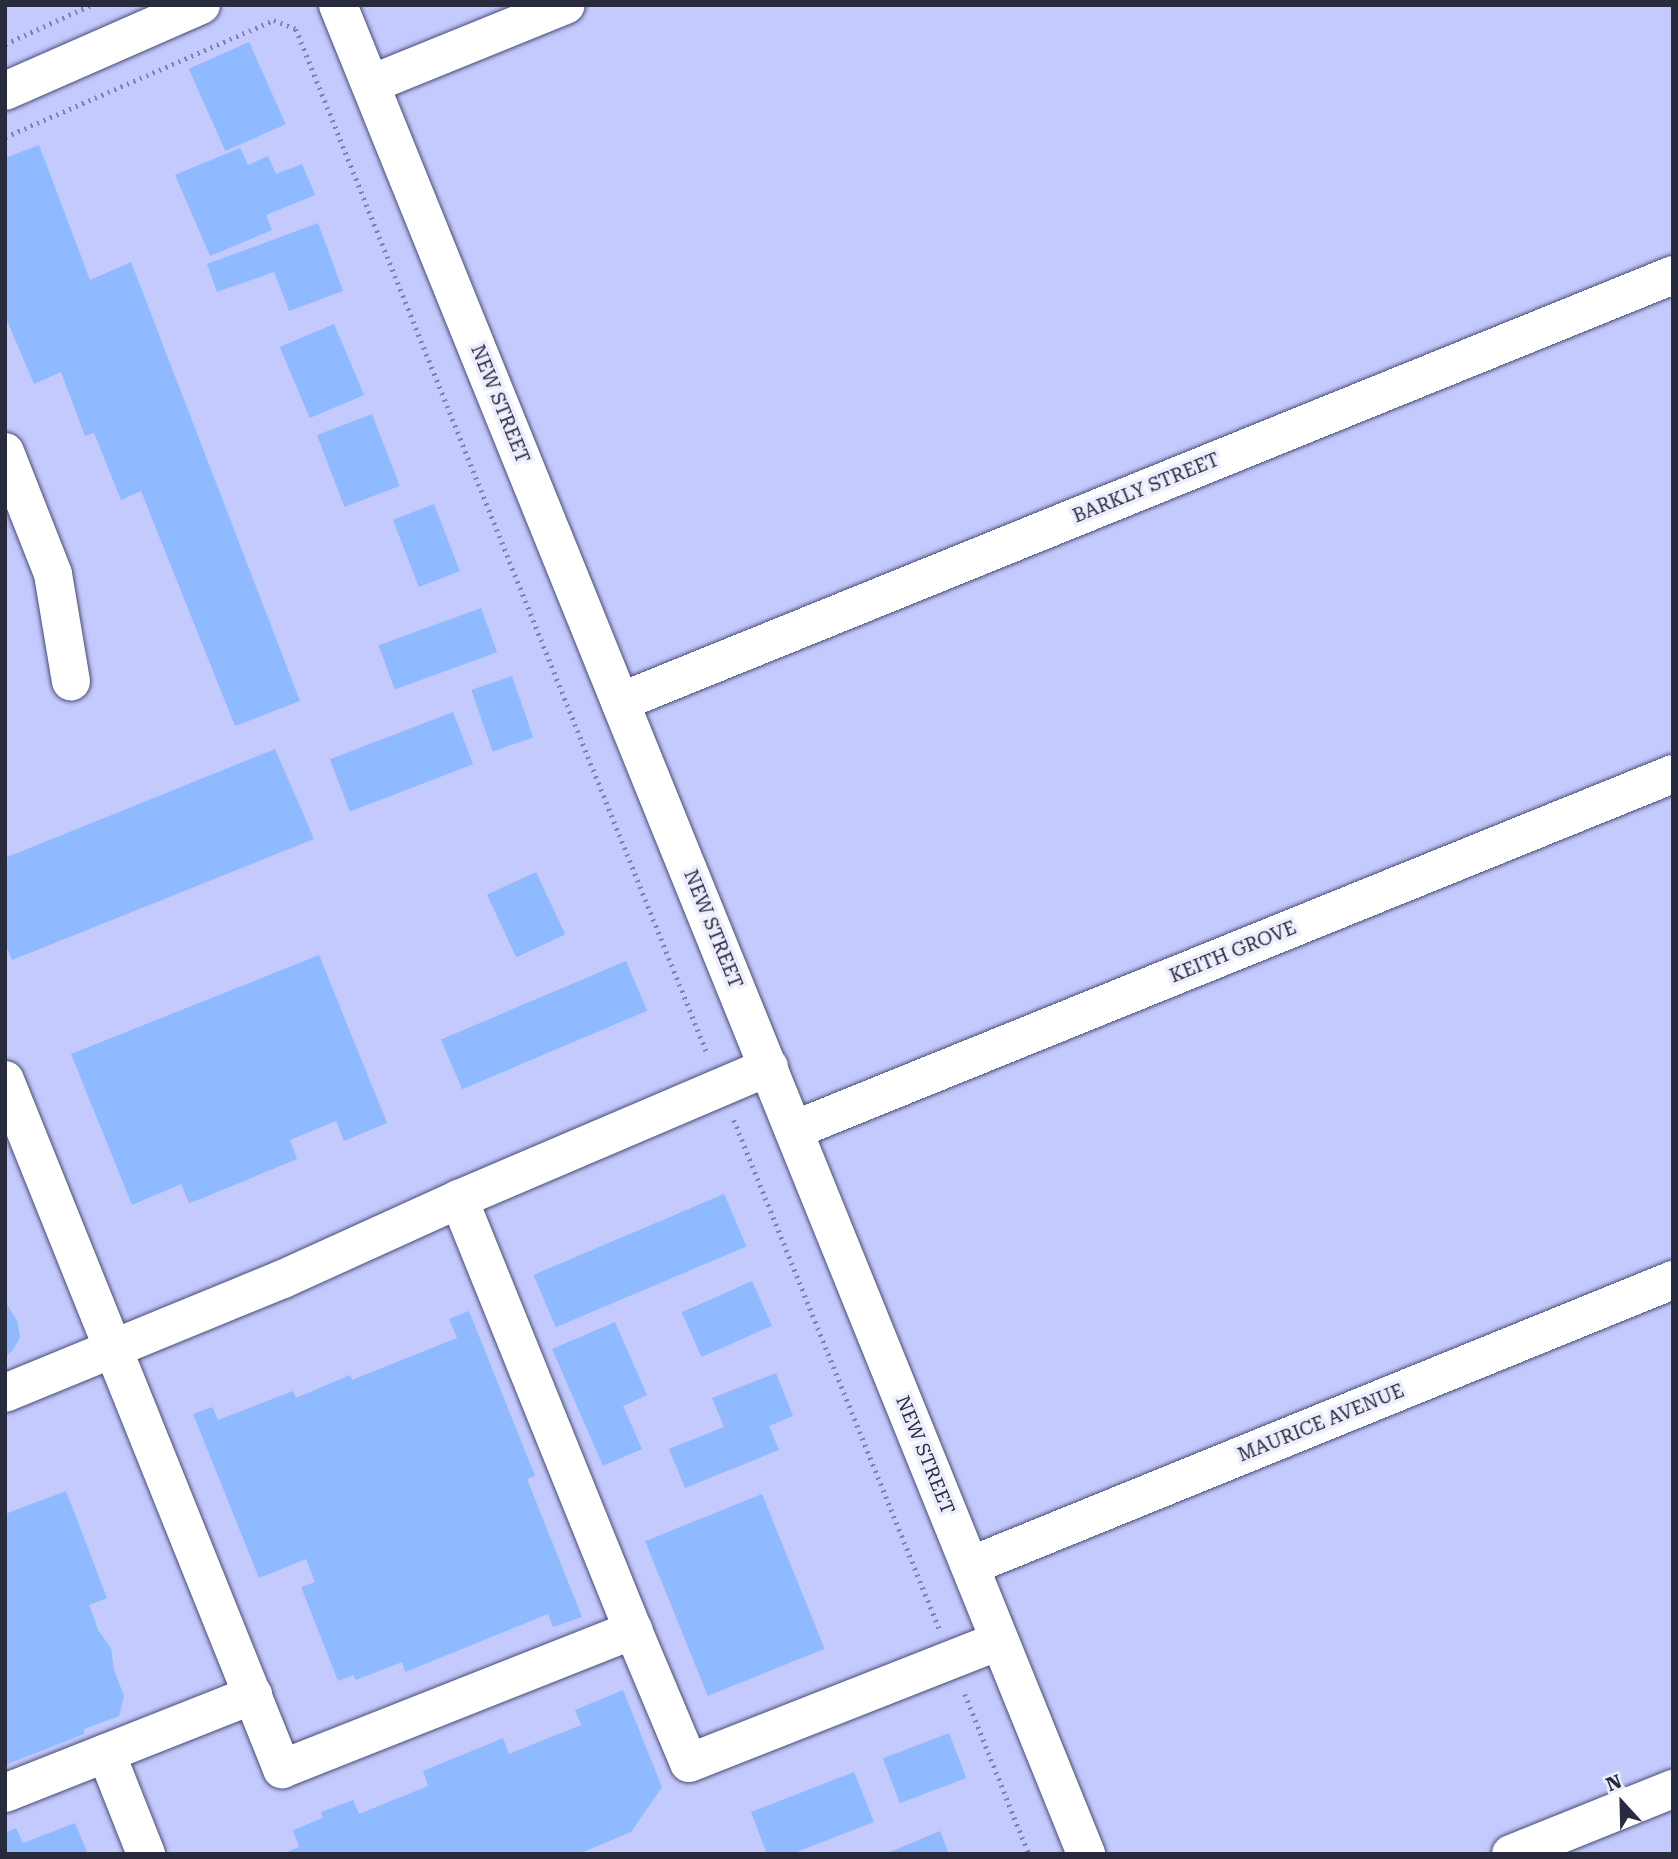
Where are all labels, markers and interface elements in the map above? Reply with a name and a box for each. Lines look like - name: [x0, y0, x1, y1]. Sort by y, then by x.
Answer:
- street label: NEW STREET: [466, 341, 534, 467]
- street label: BARKLY STREET: [1069, 448, 1223, 528]
- street label: NEW STREET: [679, 866, 747, 992]
- street label: KEITH GROVE: [1166, 916, 1300, 988]
- street label: MAURICE AVENUE: [1235, 1379, 1407, 1467]
- street label: NEW STREET: [891, 1392, 959, 1518]
- north arrow: [1587, 1768, 1657, 1838]
- text: N: [1603, 1770, 1625, 1796]

